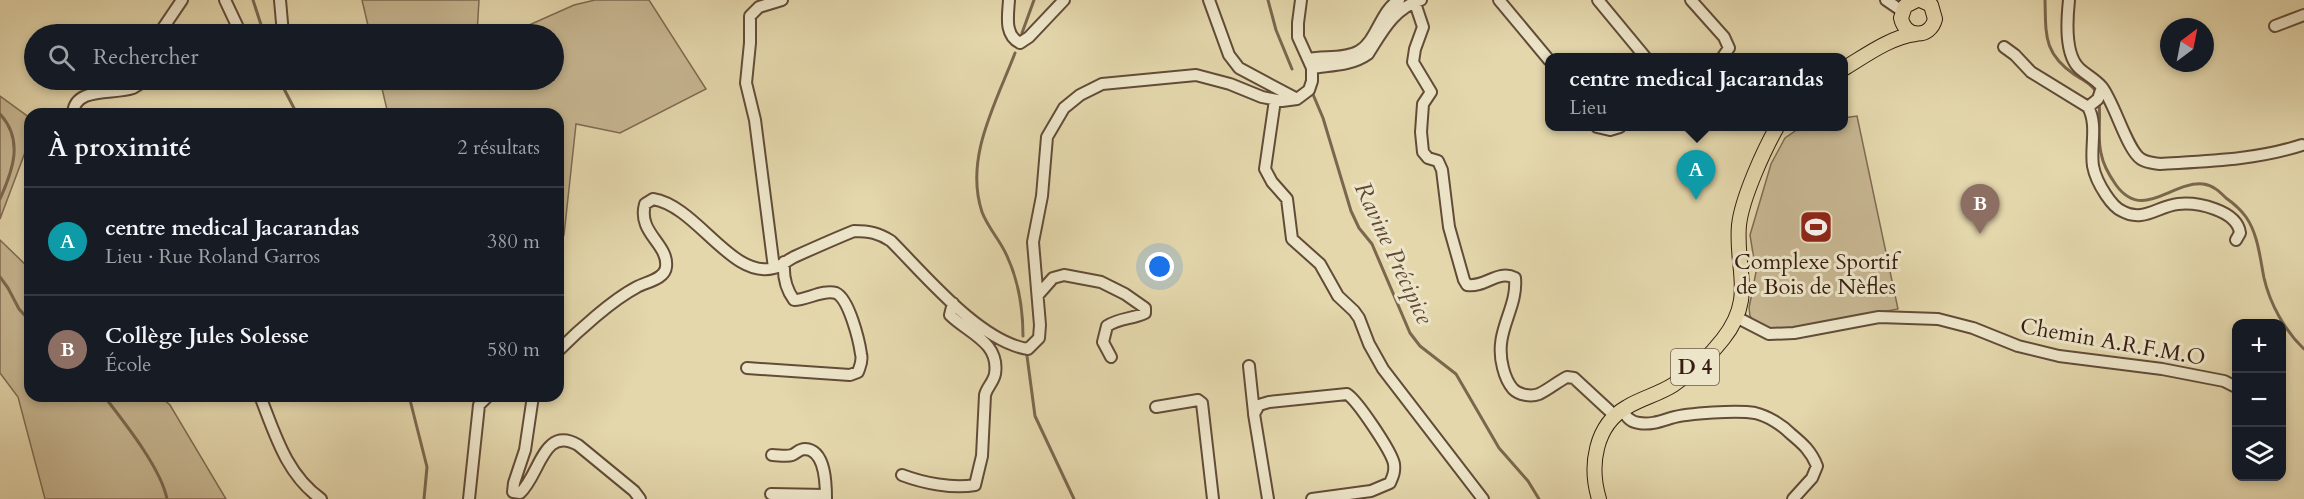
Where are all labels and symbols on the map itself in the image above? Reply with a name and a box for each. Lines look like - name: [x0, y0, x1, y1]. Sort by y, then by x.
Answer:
- north arrow: [2160, 18, 2214, 72]
- pin: A: [1676, 150, 1716, 200]
- water label: Ravine Précipice: [1346, 177, 1441, 330]
- pin: B: [1960, 184, 2000, 234]
- sports icon: Complexe Sportif de Bois de Nèfles: [1798, 209, 1834, 245]
- place label: Complexe Sportif de Bois de Nèfles: [1734, 247, 1901, 302]
- your location: [1145, 252, 1174, 281]
- street label: Chemin A.R.F.M.O: [2018, 311, 2208, 373]
- road number: D 4: [1671, 349, 1719, 385]

